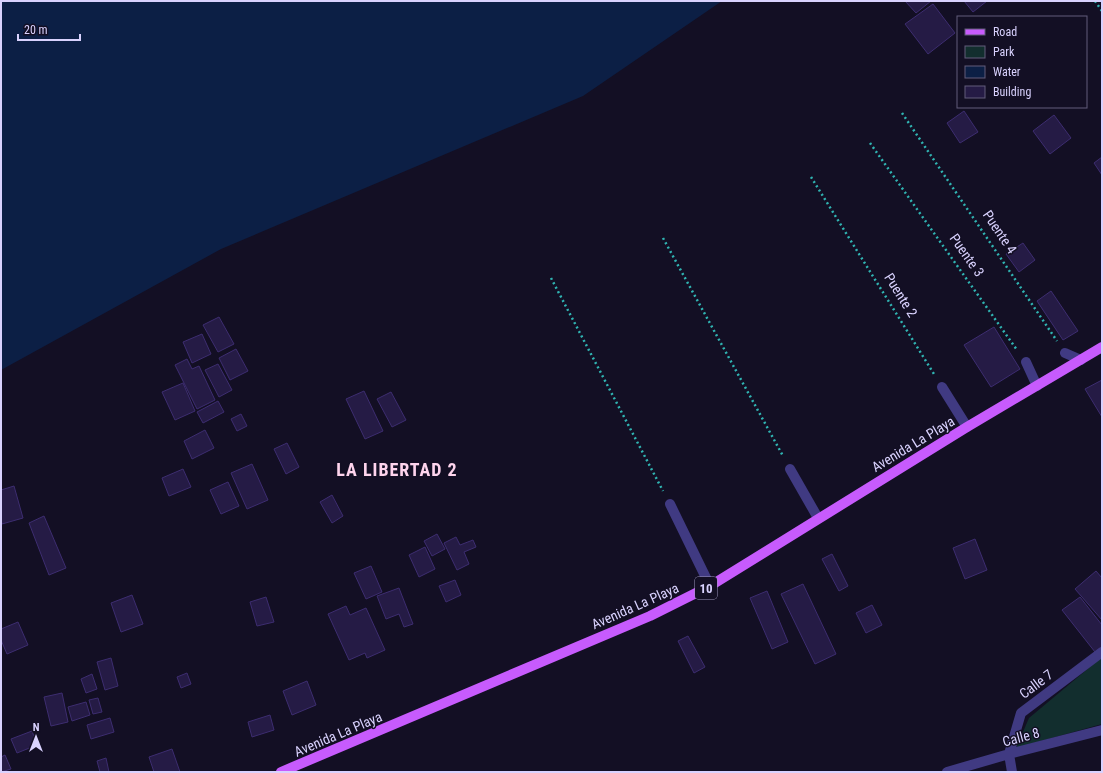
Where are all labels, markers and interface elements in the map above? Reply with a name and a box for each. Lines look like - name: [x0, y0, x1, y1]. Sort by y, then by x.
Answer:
- scale bar: [18, 16, 80, 42]
- legend: [957, 16, 1087, 108]
- text: 20 m: [24, 23, 48, 37]
- text: Road: [993, 25, 1017, 39]
- text: Park: [993, 45, 1015, 59]
- text: Water: [993, 65, 1021, 79]
- text: Building: [993, 85, 1031, 99]
- street label: Puente 4: [980, 207, 1020, 257]
- street label: Puente 3: [946, 230, 988, 280]
- street label: Puente 2: [881, 270, 921, 320]
- street label: Avenida La Playa: [869, 413, 957, 475]
- district label: LA LIBERTAD 2: [336, 459, 458, 480]
- road number: 10: [695, 577, 717, 599]
- street label: Avenida La Playa: [589, 580, 681, 632]
- street label: Calle 7: [1016, 666, 1056, 702]
- street label: Avenida La Playa: [292, 708, 384, 760]
- north arrow: [16, 717, 56, 757]
- text: N: [33, 721, 40, 734]
- street label: Calle 8: [1001, 724, 1041, 750]

